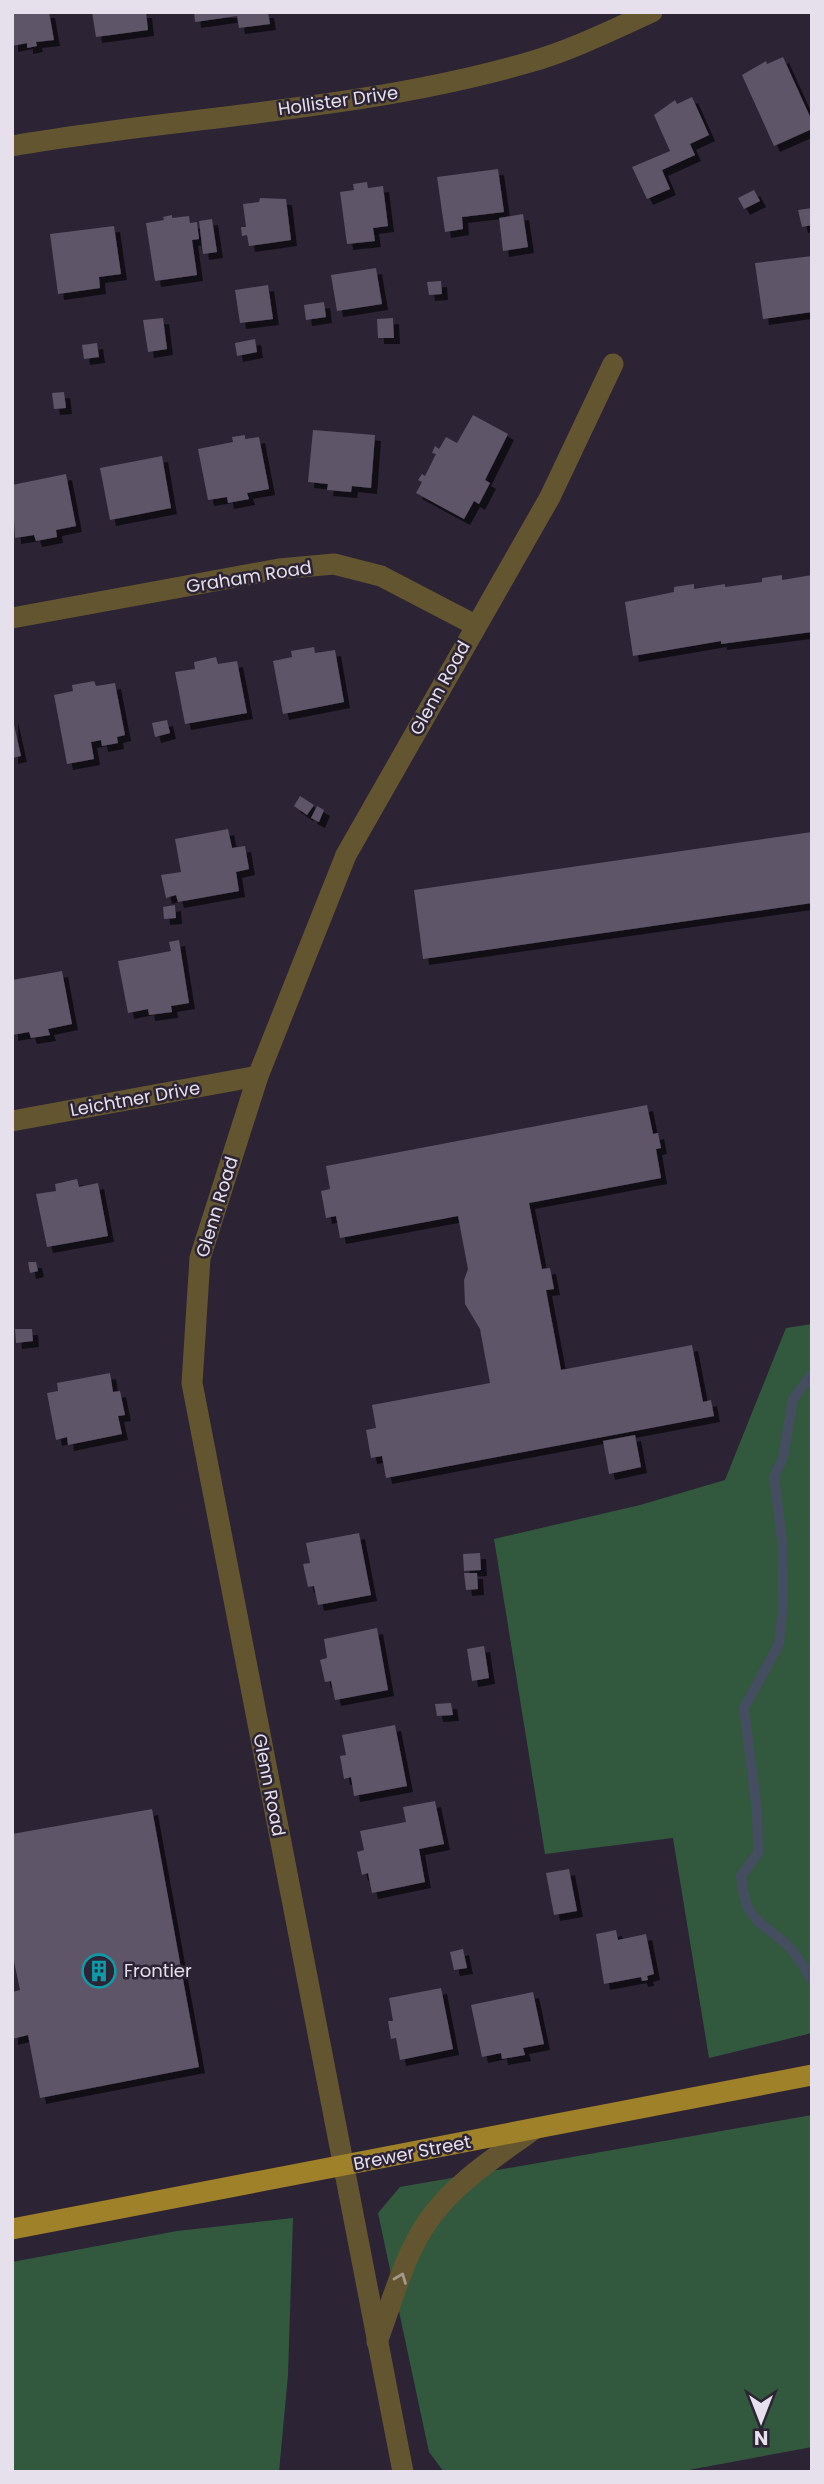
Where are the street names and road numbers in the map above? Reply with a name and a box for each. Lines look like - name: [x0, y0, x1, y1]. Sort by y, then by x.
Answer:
- street label: Hollister Drive: [276, 80, 400, 121]
- street label: Graham Road: [184, 554, 313, 599]
- street label: Glenn Road: [403, 636, 476, 739]
- street label: Leichtner Drive: [68, 1075, 202, 1122]
- street label: Glenn Road: [189, 1153, 244, 1260]
- street label: Glenn Road: [247, 1731, 292, 1838]
- street label: Brewer Street: [351, 2129, 473, 2176]

